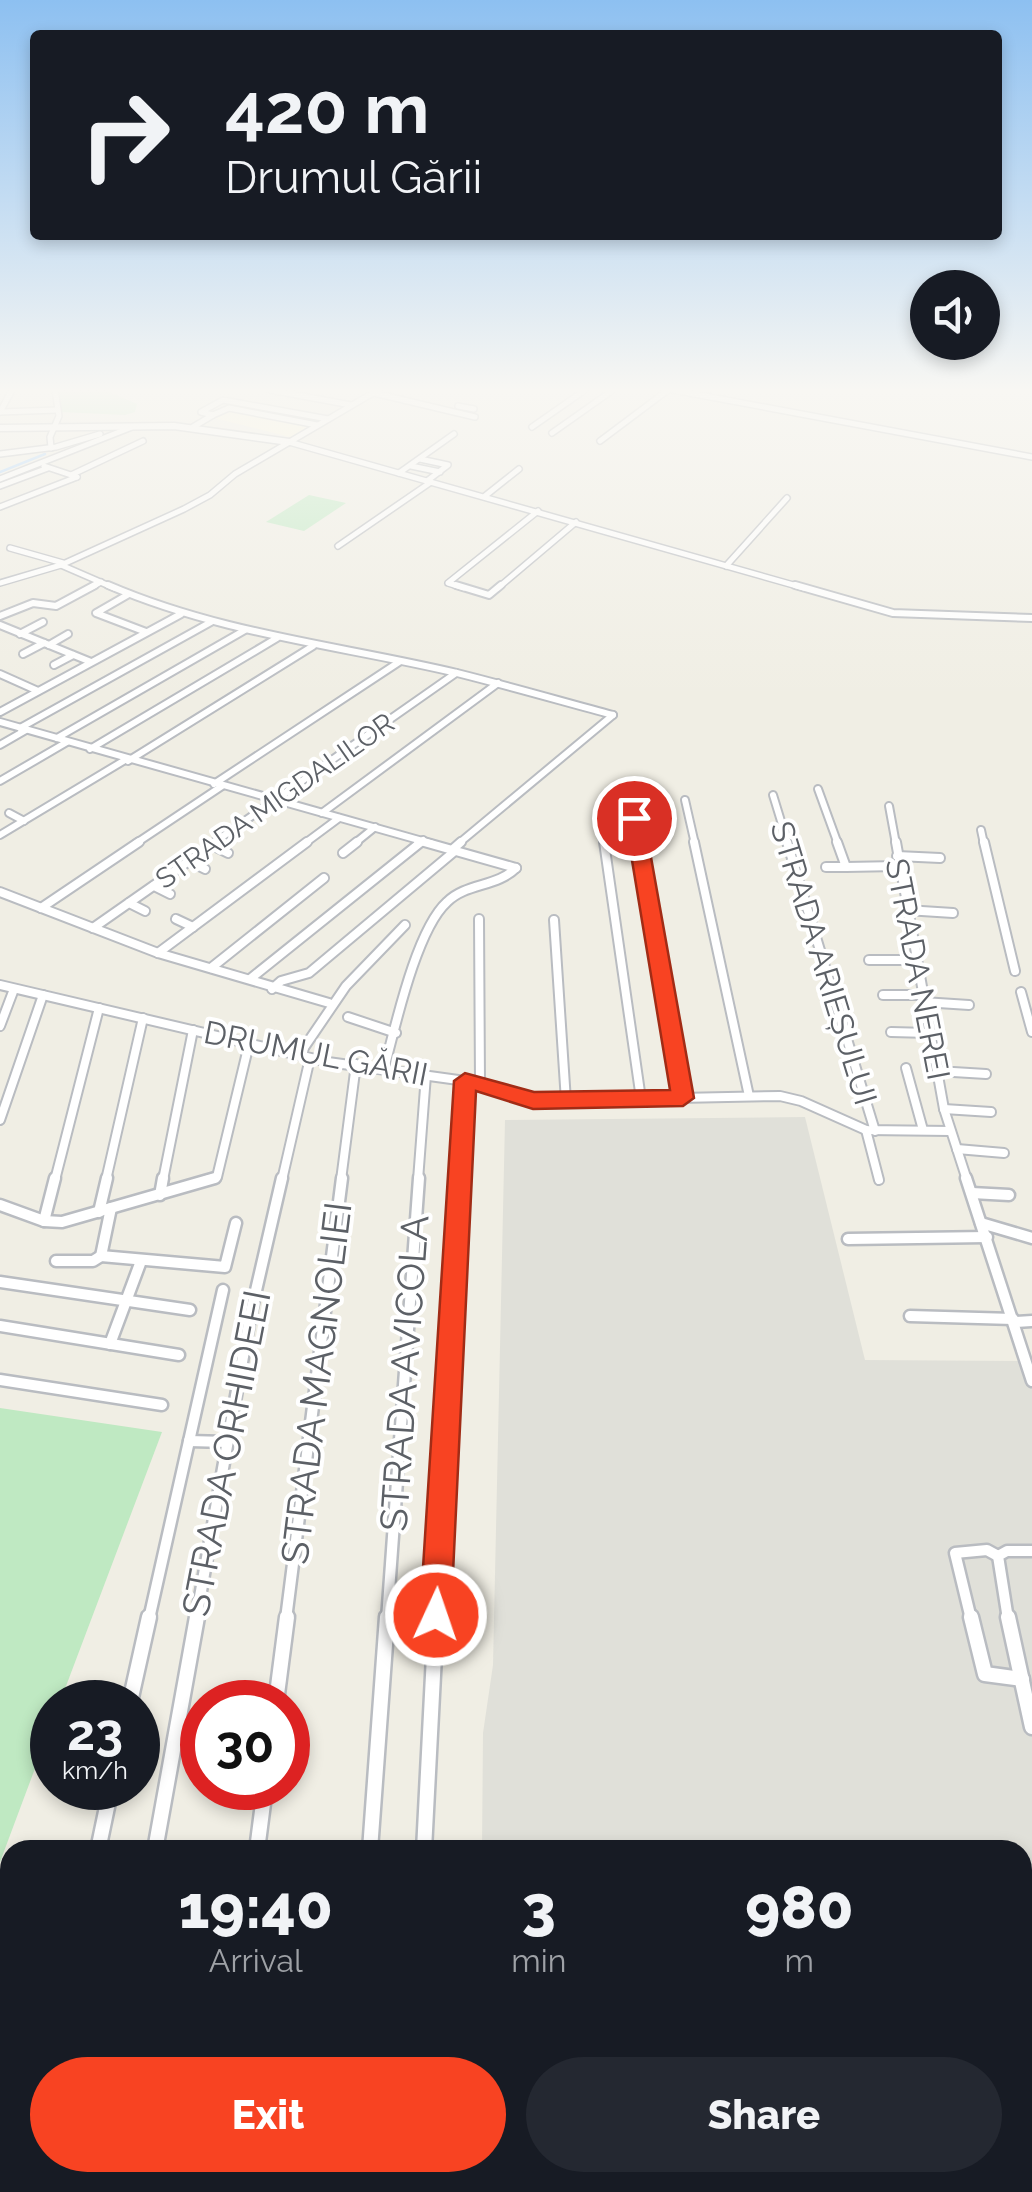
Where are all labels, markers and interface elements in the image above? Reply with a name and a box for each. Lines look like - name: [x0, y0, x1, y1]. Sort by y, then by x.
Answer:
- text: 420 m: [225, 67, 429, 149]
- icon: right: [60, 70, 190, 200]
- text: Drumul Gării: [225, 151, 482, 204]
- map controls: [910, 270, 1000, 360]
- button: sound: [910, 270, 1000, 360]
- street label: STRADA MIGDALILOR: [149, 706, 401, 896]
- pin: [592, 776, 677, 861]
- icon: arrive: [607, 791, 662, 846]
- street label: STRADA ARIEȘULUI: [763, 817, 885, 1109]
- street label: STRADA NEREI: [878, 855, 958, 1083]
- street label: DRUMUL GĂRII: [201, 1013, 431, 1093]
- street label: STRADA MAGNOLIEI: [271, 1199, 361, 1567]
- street label: STRADA AVICOLA: [371, 1213, 438, 1533]
- street label: STRADA ORHIDEEI: [172, 1286, 280, 1620]
- position arrow: [384, 1563, 488, 1667]
- speed limit sign: 30: [180, 1680, 310, 1810]
- text: 23: [67, 1703, 123, 1762]
- text: km/h: [62, 1755, 128, 1785]
- text: 19:40: [178, 1872, 333, 1942]
- text: 3: [522, 1872, 556, 1942]
- text: 980: [745, 1872, 854, 1942]
- text: Arrival: [209, 1942, 303, 1979]
- text: min: [511, 1942, 566, 1979]
- text: m: [784, 1942, 814, 1979]
- button: Exit: [30, 2057, 506, 2172]
- button: Share: [526, 2057, 1002, 2172]

